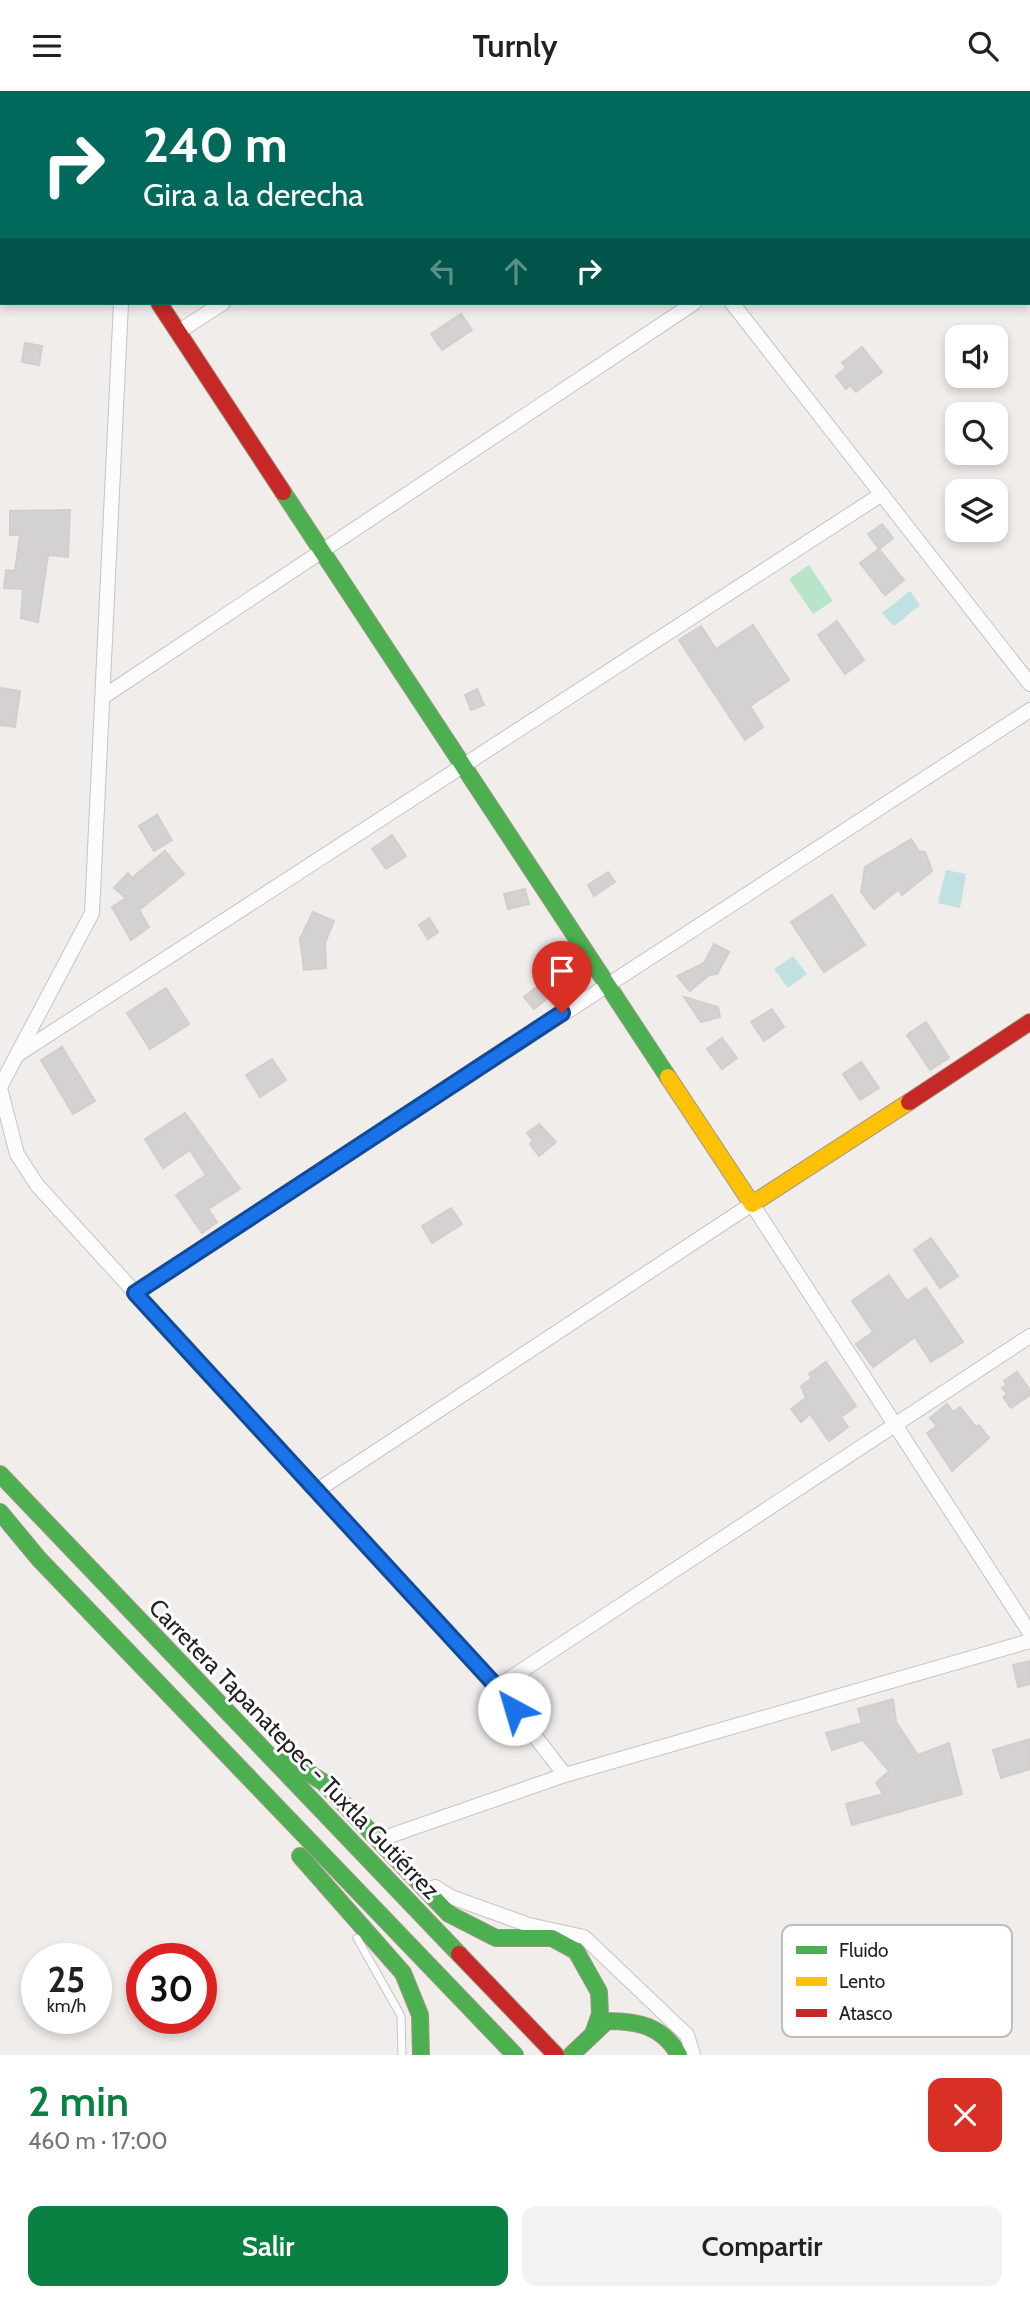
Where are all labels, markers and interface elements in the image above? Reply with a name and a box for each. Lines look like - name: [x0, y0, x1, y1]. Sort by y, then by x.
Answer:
- text: Turnly: [472, 26, 558, 65]
- icon: menu: [28, 27, 66, 65]
- icon: search: [964, 27, 1002, 65]
- text: 240 m: [143, 115, 288, 174]
- icon: right: [28, 119, 119, 210]
- text: Gira a la derecha: [143, 175, 364, 214]
- icon: left: [424, 252, 462, 290]
- icon: ahead: [497, 252, 535, 290]
- icon: right: [570, 252, 608, 290]
- map controls: [945, 325, 1008, 542]
- button: sound: [945, 325, 1008, 388]
- button: search: [945, 402, 1008, 465]
- button: layers: [945, 479, 1008, 542]
- pin: [532, 941, 592, 1013]
- icon: arrive: [543, 952, 581, 990]
- street label: Carretera Tapanatepec - Tuxtla Gutiérrez: [143, 1593, 446, 1905]
- position arrow: [477, 1672, 551, 1746]
- legend: [782, 1925, 1012, 2037]
- text: Fluido: [839, 1939, 888, 1962]
- speed limit sign: 30: [126, 1943, 217, 2034]
- text: 25: [48, 1958, 85, 2001]
- text: Lento: [839, 1970, 885, 1993]
- text: km/h: [47, 1995, 86, 2017]
- text: Atasco: [839, 2002, 893, 2025]
- text: 2 min: [28, 2075, 129, 2127]
- button: close: [928, 2078, 1002, 2152]
- text: 460 m · 17:00: [28, 2127, 168, 2155]
- button: Salir: [28, 2206, 508, 2286]
- button: Compartir: [522, 2206, 1002, 2286]

